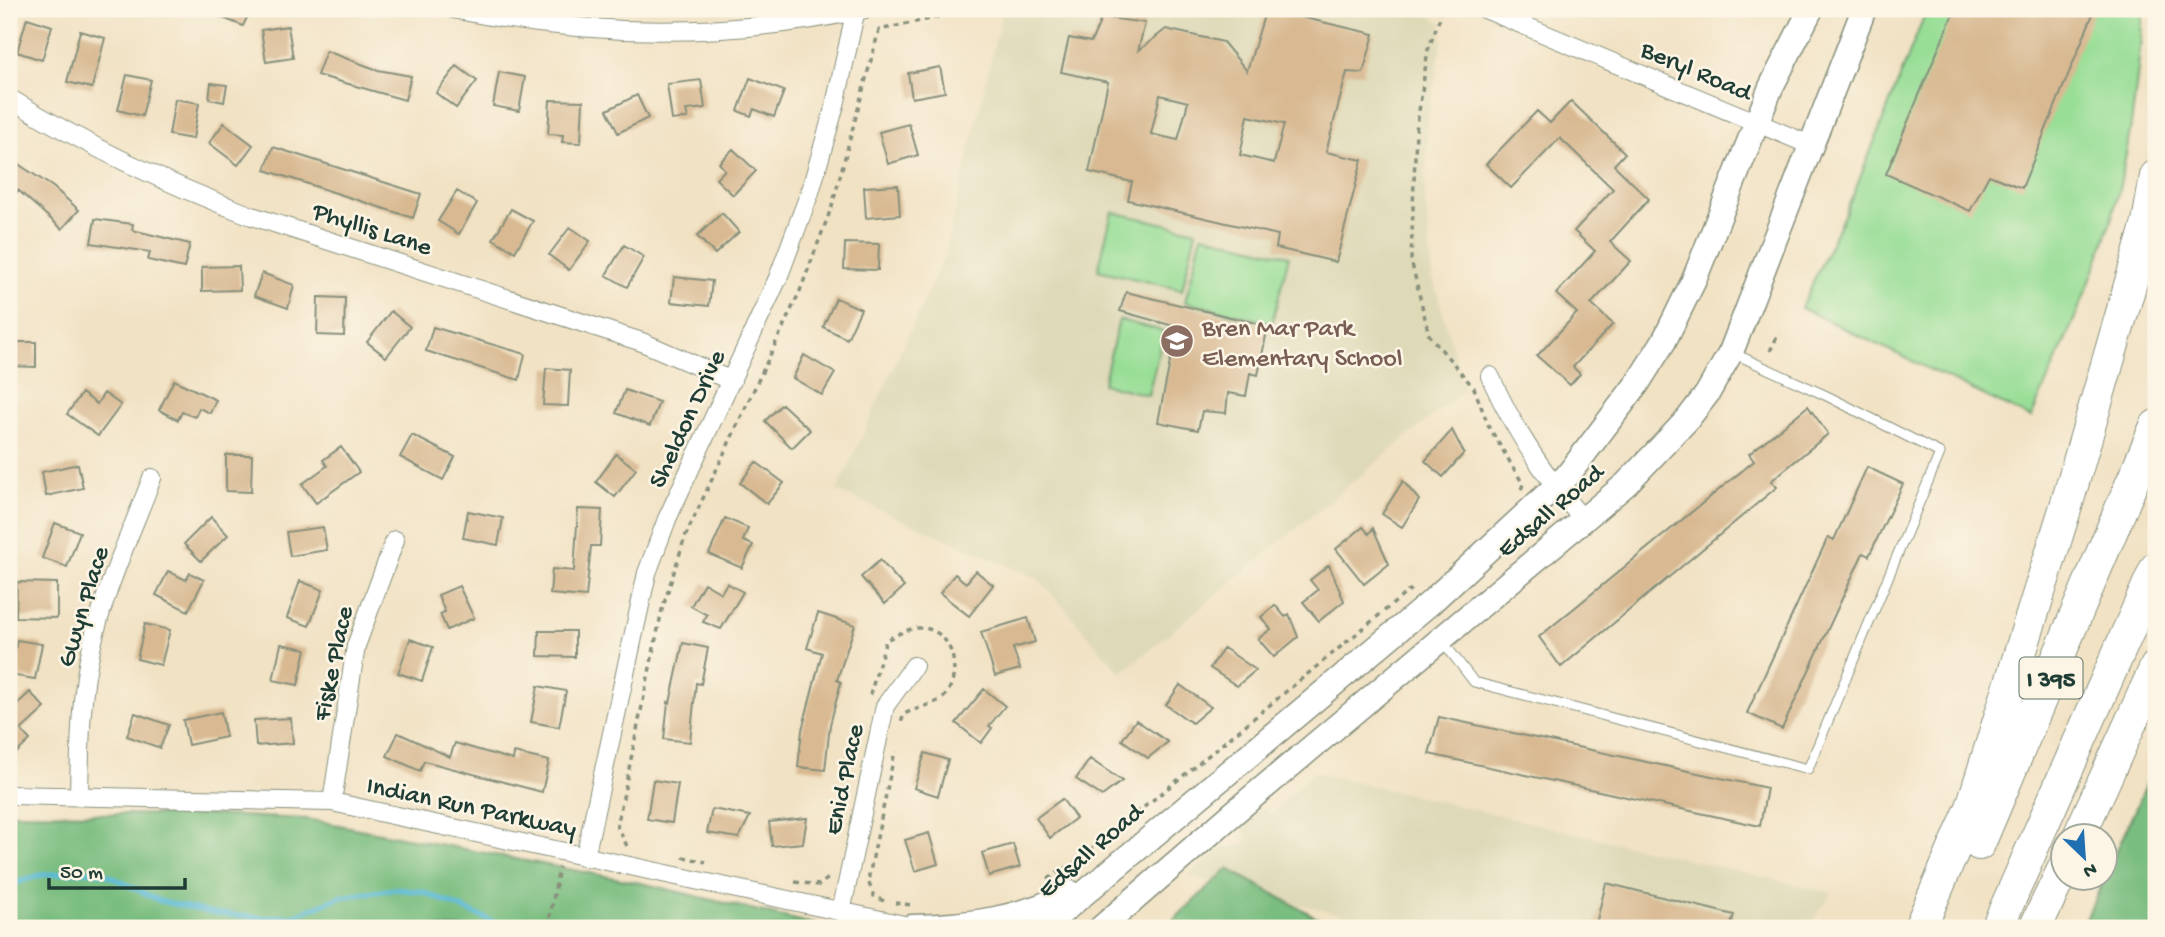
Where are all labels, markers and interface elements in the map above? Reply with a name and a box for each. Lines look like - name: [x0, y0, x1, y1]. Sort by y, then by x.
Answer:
- street label: Beryl Road: [1634, 36, 1757, 111]
- street label: Phyllis Lane: [307, 197, 436, 265]
- place label: Bren Mar Park Elementary School: [1201, 315, 1402, 376]
- school or university icon: Bren Mar Park Elementary School: [1158, 322, 1196, 360]
- street label: Sheldon Drive: [644, 345, 735, 494]
- street label: Edsall Road: [1492, 458, 1613, 566]
- street label: Gwyn Place: [52, 543, 119, 671]
- street label: Fiske Place: [308, 603, 363, 725]
- road number: I 395: [2020, 658, 2082, 698]
- street label: Enid Place: [820, 721, 873, 838]
- street label: Indian Run Parkway: [363, 772, 579, 847]
- street label: Edsall Road: [1033, 797, 1152, 907]
- north arrow: [2050, 822, 2120, 892]
- scale bar: [49, 846, 186, 890]
- text: N: [2079, 856, 2100, 882]
- text: 50 m: [60, 862, 103, 887]

